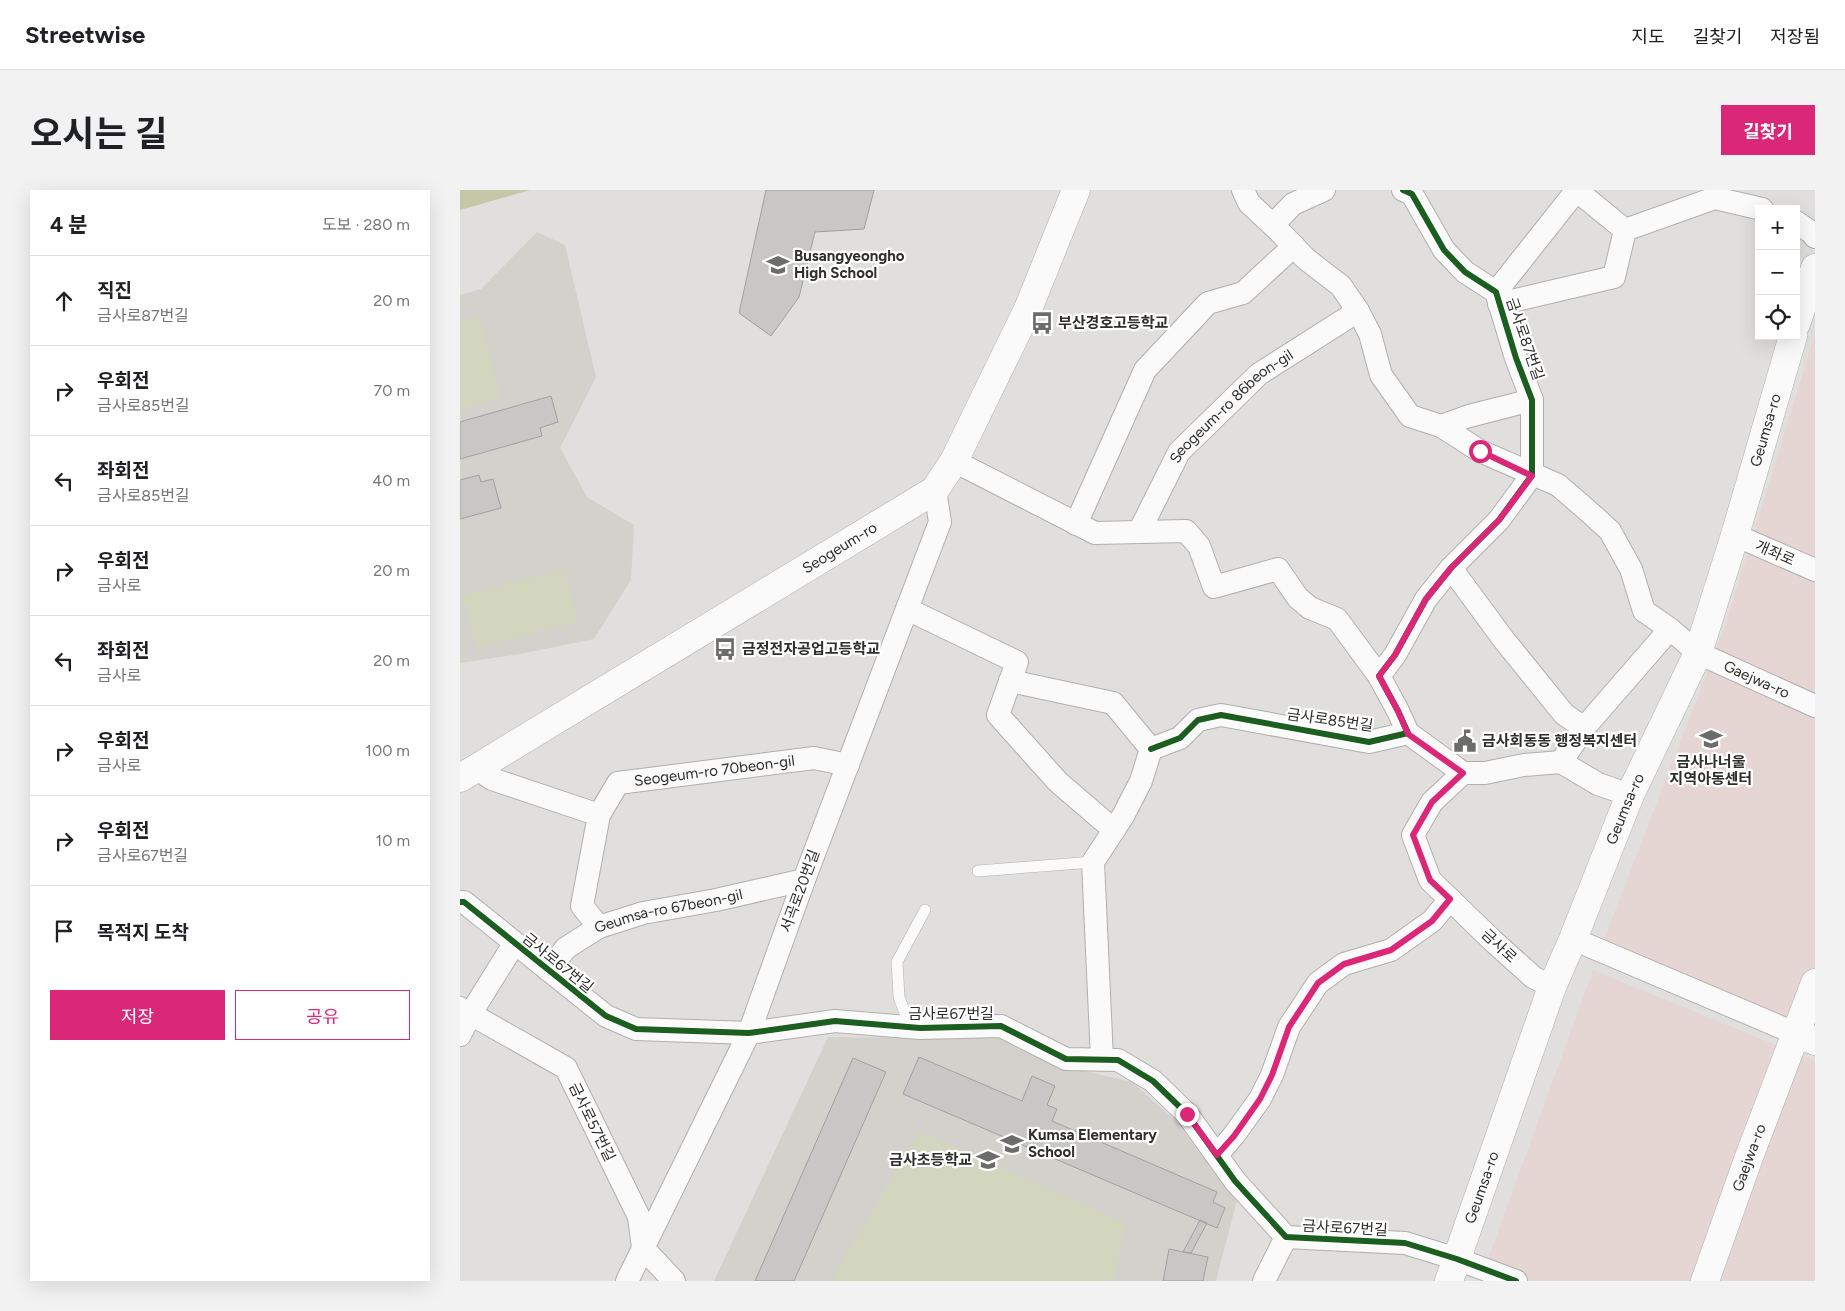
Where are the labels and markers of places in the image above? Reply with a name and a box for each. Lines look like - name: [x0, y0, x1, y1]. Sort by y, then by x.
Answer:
- place label: Busangyeongho High School: [794, 247, 905, 282]
- school or university icon: Busangyeongho High School: [765, 252, 791, 278]
- bus stop icon: 부산경호고등학교: [1029, 310, 1055, 336]
- place label: 부산경호고등학교: [1058, 314, 1169, 332]
- bus stop icon: 금정전자공업고등학교: [712, 636, 738, 662]
- place label: 금정전자공업고등학교: [742, 640, 880, 658]
- school or university icon: 금사나너울 지역아동센터: [1698, 726, 1724, 752]
- public building icon: 금사회동동 행정복지센터: [1452, 728, 1478, 754]
- place label: 금사회동동 행정복지센터: [1482, 732, 1637, 750]
- place label: 금사나너울 지역아동센터: [1670, 753, 1752, 788]
- place label: Kumsa Elementary School: [1028, 1126, 1157, 1161]
- school or university icon: Kumsa Elementary School: [999, 1131, 1025, 1157]
- school or university icon: 금사초등학교: [975, 1147, 1001, 1173]
- place label: 금사초등학교: [889, 1151, 972, 1169]

